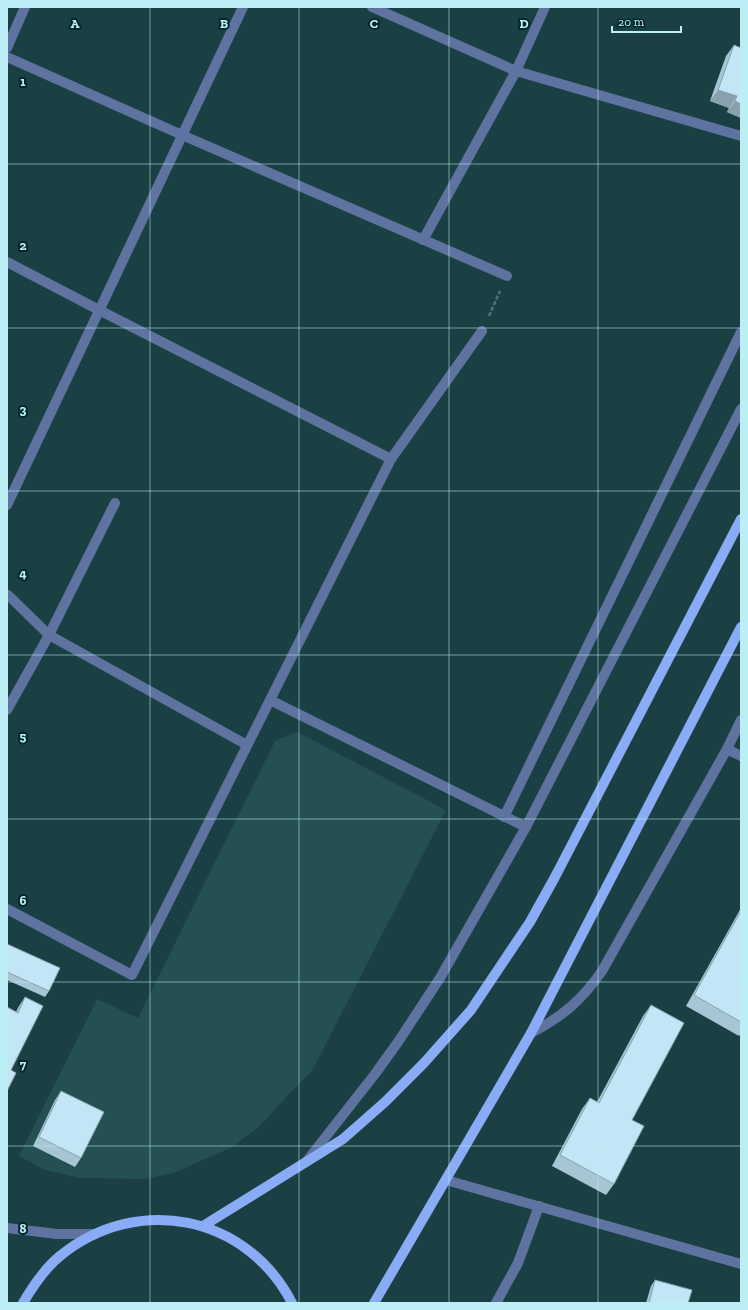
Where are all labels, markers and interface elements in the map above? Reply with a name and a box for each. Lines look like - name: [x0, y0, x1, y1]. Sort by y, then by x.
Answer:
- scale bar: [612, 8, 681, 34]
- text: 20 m: [618, 15, 645, 29]
- text: A: [71, 16, 80, 31]
- text: B: [220, 16, 228, 31]
- text: C: [370, 16, 378, 31]
- text: D: [519, 16, 529, 31]
- text: 1: [20, 74, 26, 89]
- text: 2: [20, 238, 27, 253]
- text: 3: [20, 402, 27, 417]
- text: 4: [19, 566, 27, 581]
- text: 5: [20, 729, 27, 744]
- text: 6: [20, 893, 27, 908]
- text: 7: [20, 1057, 27, 1072]
- text: 8: [19, 1221, 27, 1236]

